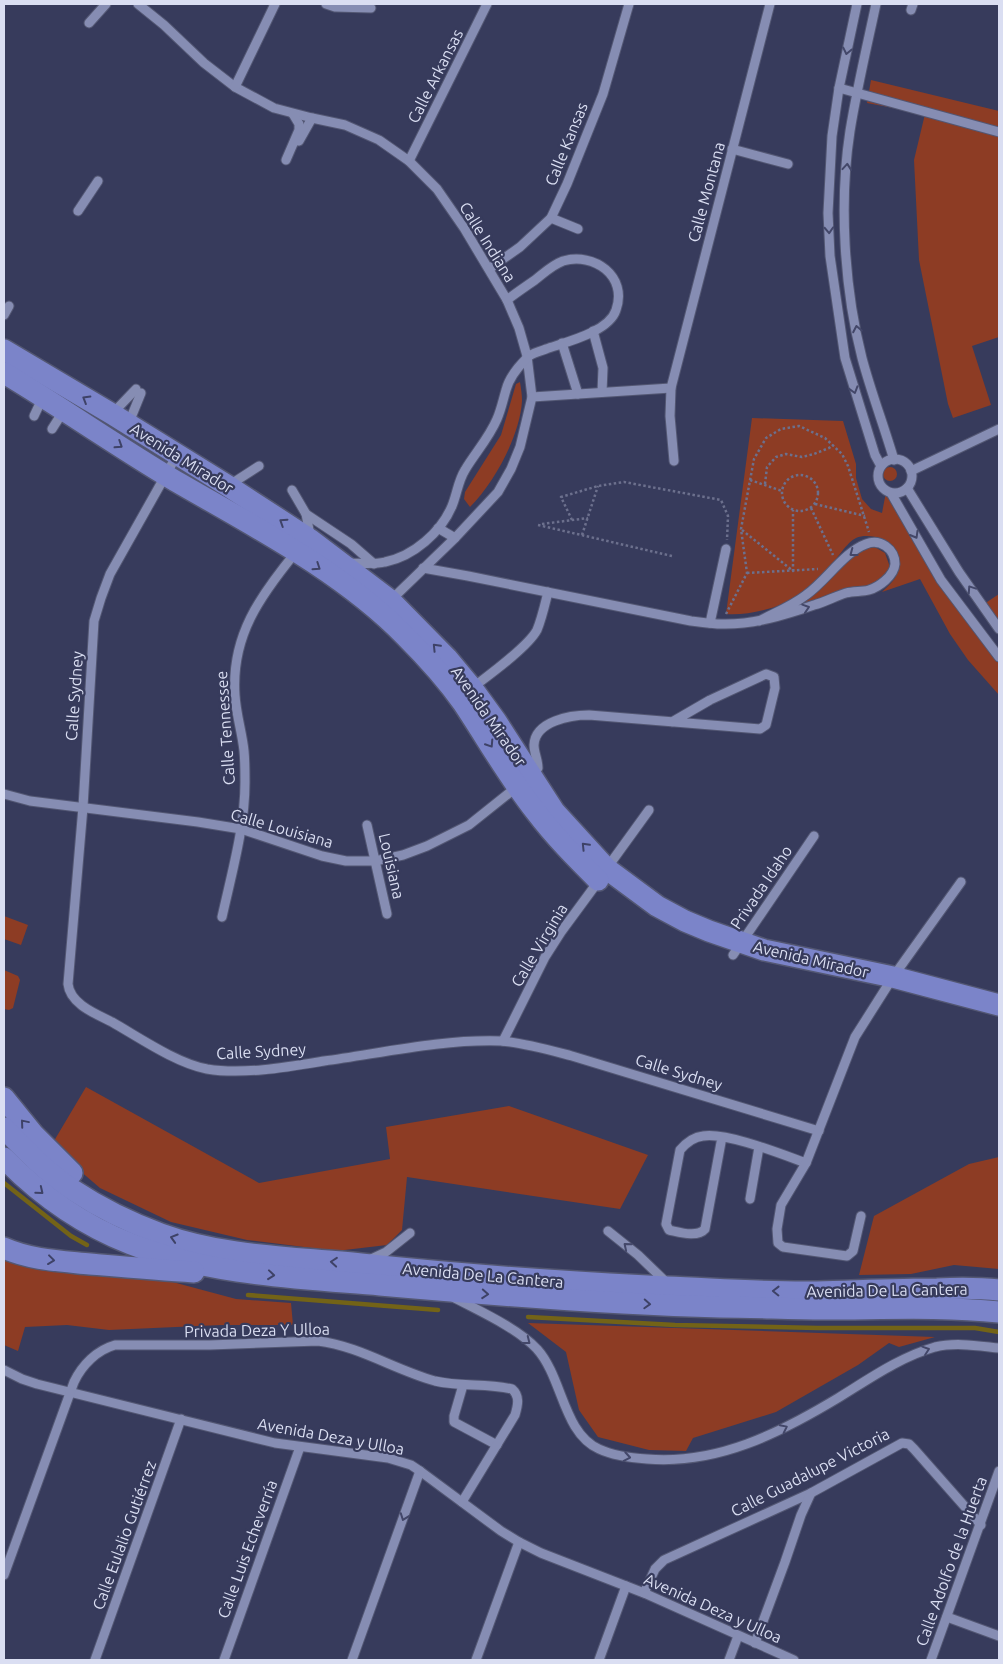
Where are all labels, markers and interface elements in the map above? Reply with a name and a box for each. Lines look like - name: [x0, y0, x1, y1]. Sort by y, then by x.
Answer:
- street label: Calle Arkansas: [404, 26, 466, 126]
- one-way arrow: [842, 47, 853, 56]
- street label: Calle Kansas: [541, 100, 591, 188]
- street label: Calle Montana: [684, 140, 728, 244]
- one-way arrow: [841, 163, 852, 171]
- street label: Calle Indiana: [456, 199, 520, 285]
- one-way arrow: [823, 226, 834, 234]
- one-way arrow: [852, 324, 863, 333]
- one-way arrow: [849, 385, 859, 393]
- one-way arrow: [83, 395, 92, 405]
- street label: Avenida Mirador: [127, 419, 237, 497]
- one-way arrow: [114, 439, 123, 448]
- one-way arrow: [280, 519, 289, 528]
- one-way arrow: [909, 530, 919, 539]
- one-way arrow: [850, 547, 859, 555]
- one-way arrow: [312, 561, 321, 570]
- one-way arrow: [968, 585, 977, 595]
- one-way arrow: [801, 604, 810, 614]
- one-way arrow: [433, 643, 442, 652]
- street label: Calle Sydney: [62, 650, 86, 741]
- street label: Avenida Mirador: [448, 663, 530, 769]
- street label: Calle Tennessee: [212, 670, 238, 786]
- one-way arrow: [484, 739, 493, 748]
- street label: Calle Louisiana: [229, 805, 335, 851]
- street label: Louisiana: [376, 831, 408, 901]
- street label: Privada Idaho: [726, 842, 796, 932]
- one-way arrow: [582, 843, 591, 852]
- street label: Calle Virginia: [507, 900, 571, 990]
- street label: Avenida Mirador: [752, 937, 870, 981]
- street label: Calle Sydney: [216, 1040, 307, 1062]
- street label: Calle Sydney: [633, 1050, 725, 1094]
- one-way arrow: [21, 1120, 30, 1129]
- one-way arrow: [34, 1185, 43, 1193]
- one-way arrow: [170, 1234, 178, 1244]
- one-way arrow: [624, 1243, 633, 1252]
- one-way arrow: [47, 1254, 55, 1265]
- one-way arrow: [330, 1256, 338, 1267]
- street label: Avenida De La Cantera: [402, 1259, 564, 1291]
- one-way arrow: [267, 1269, 275, 1280]
- street label: Avenida De La Cantera: [806, 1280, 968, 1300]
- one-way arrow: [771, 1286, 779, 1296]
- one-way arrow: [481, 1288, 489, 1299]
- one-way arrow: [644, 1298, 652, 1309]
- street label: Privada Deza Y Ulloa: [184, 1320, 330, 1340]
- one-way arrow: [521, 1335, 530, 1343]
- one-way arrow: [922, 1346, 930, 1356]
- street label: Avenida Deza y Ulloa: [256, 1414, 406, 1458]
- street label: Calle Guadalupe Victoria: [728, 1424, 892, 1520]
- one-way arrow: [779, 1424, 788, 1434]
- one-way arrow: [623, 1451, 632, 1461]
- street label: Calle Eulalio Gutiérrez: [89, 1458, 159, 1612]
- street label: Calle Adolfo de la Huerta: [912, 1474, 990, 1648]
- street label: Calle Luis Echeverría: [214, 1477, 280, 1621]
- one-way arrow: [400, 1512, 410, 1521]
- street label: Avenida Deza y Ulloa: [641, 1570, 785, 1646]

